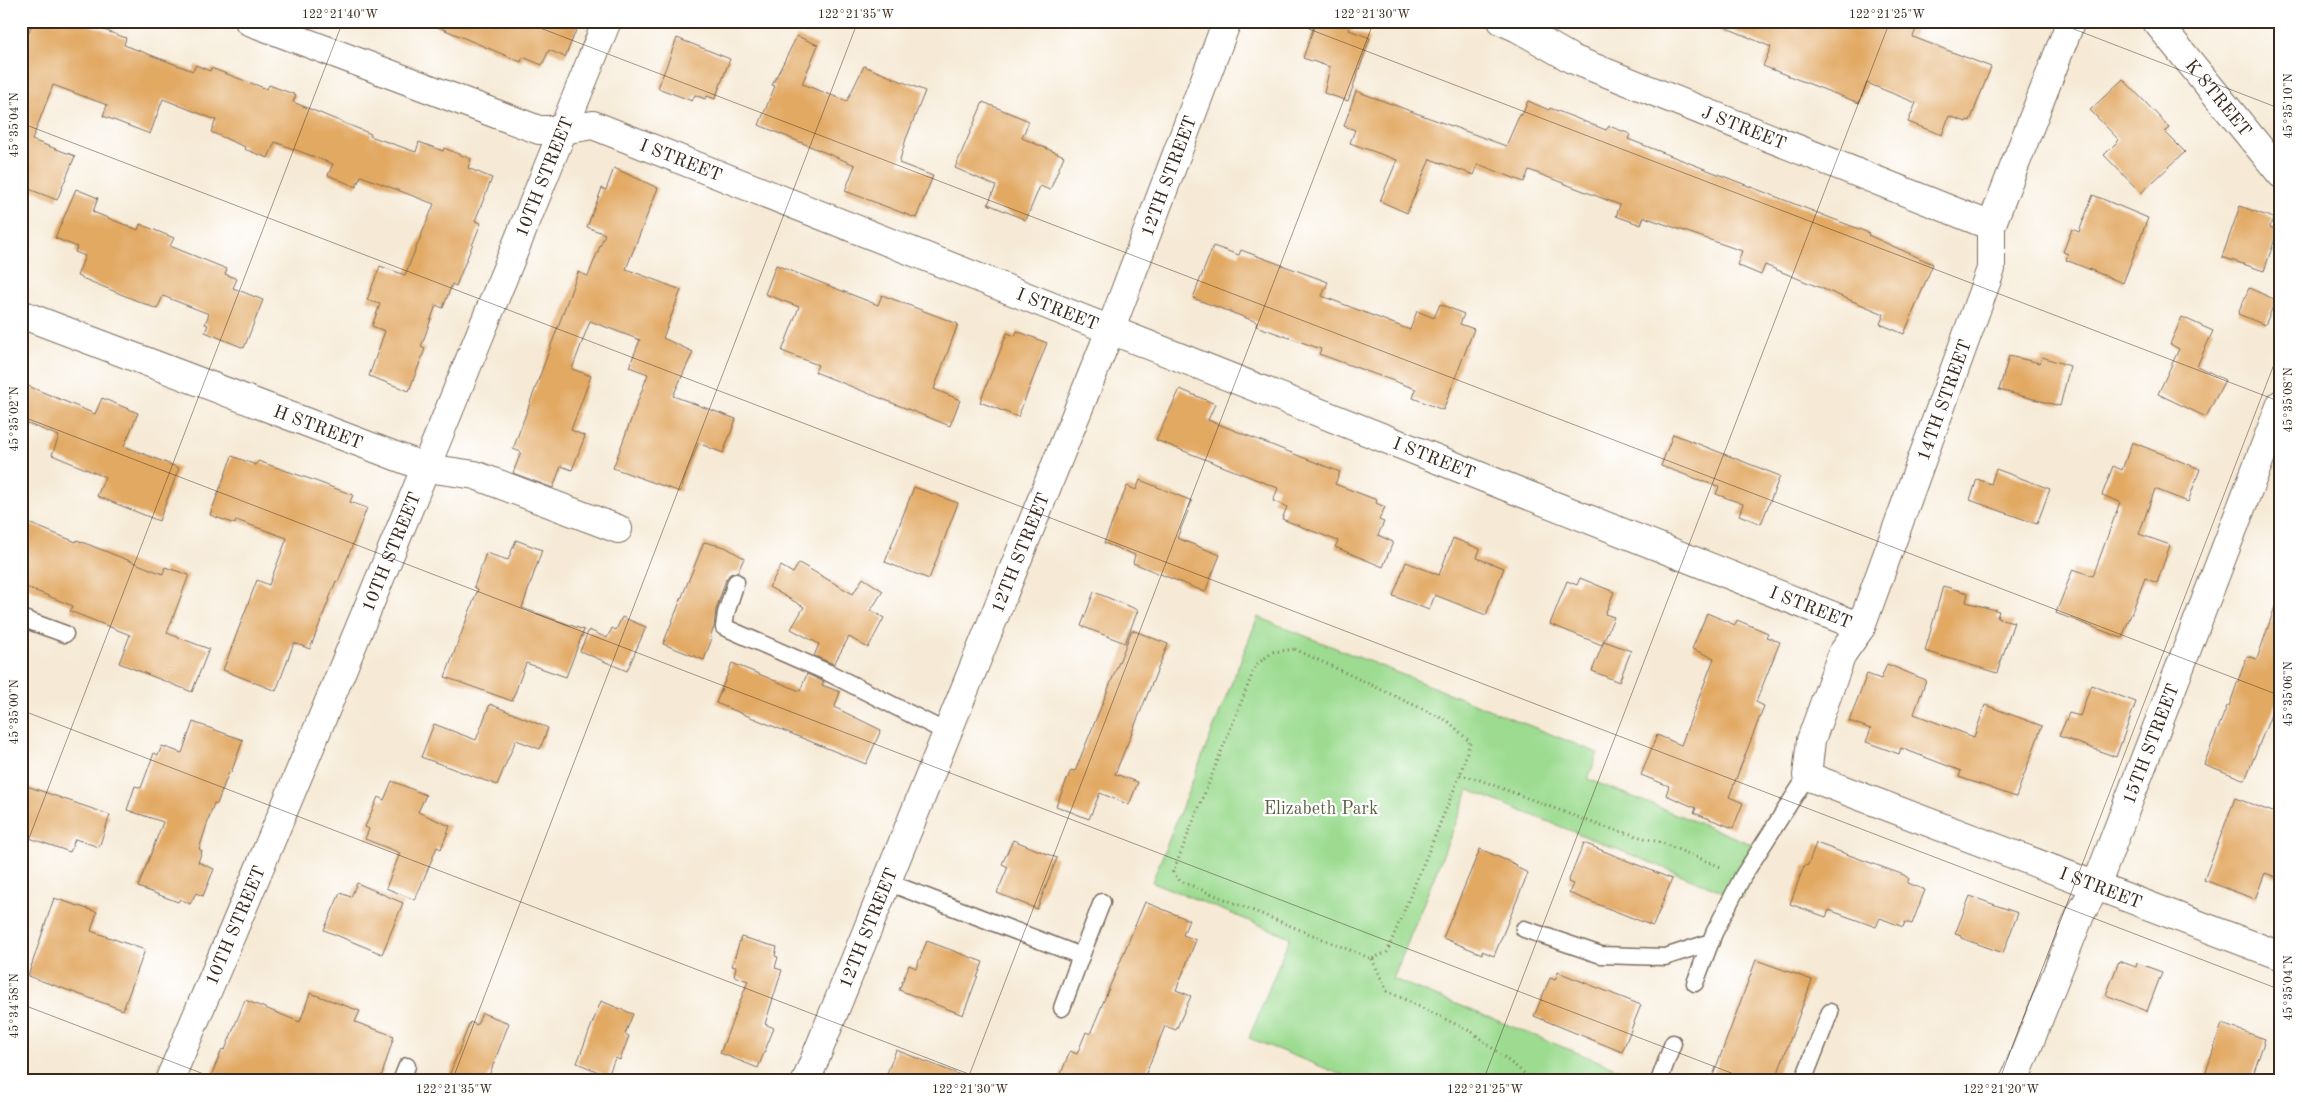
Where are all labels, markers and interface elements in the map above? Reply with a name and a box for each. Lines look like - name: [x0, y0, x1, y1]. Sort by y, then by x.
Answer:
- text: 122°21'35"W: [818, 8, 894, 21]
- text: 122°21'25"W: [1849, 8, 1925, 21]
- text: 122°21'40"W: [302, 9, 378, 21]
- text: 122°21'30"W: [1334, 9, 1410, 21]
- street label: K STREET: [2181, 56, 2254, 140]
- text: 45°35'10"N: [2282, 73, 2295, 139]
- text: 45°35'04"N: [8, 92, 21, 158]
- street label: J STREET: [1699, 104, 1789, 153]
- street label: 12TH STREET: [1139, 113, 1200, 239]
- street label: 10TH STREET: [513, 115, 577, 240]
- street label: I STREET: [637, 136, 724, 185]
- street label: I STREET: [1014, 286, 1101, 334]
- street label: 14TH STREET: [1915, 337, 1975, 463]
- text: 45°35'08"N: [2282, 367, 2295, 433]
- text: 45°35'02"N: [8, 386, 21, 452]
- street label: H STREET: [271, 403, 365, 453]
- street label: I STREET: [1390, 435, 1478, 483]
- street label: 10TH STREET: [359, 490, 425, 615]
- street label: 12TH STREET: [989, 491, 1053, 616]
- street label: I STREET: [1767, 584, 1854, 632]
- text: 45°35'06"N: [2282, 661, 2295, 727]
- text: 45°35'00"N: [8, 679, 21, 745]
- street label: 15TH STREET: [2120, 681, 2183, 807]
- park label: Elizabeth Park: [1264, 800, 1378, 818]
- street label: 10TH STREET: [203, 864, 269, 988]
- street label: I STREET: [2057, 865, 2144, 912]
- street label: 12TH STREET: [837, 866, 901, 991]
- text: 45°35'04"N: [2282, 955, 2295, 1021]
- text: 45°34'58"N: [8, 973, 21, 1039]
- text: 122°21'35"W: [416, 1083, 492, 1096]
- text: 122°21'25"W: [1447, 1083, 1523, 1096]
- text: 122°21'30"W: [932, 1084, 1008, 1096]
- text: 122°21'20"W: [1963, 1084, 2039, 1096]

